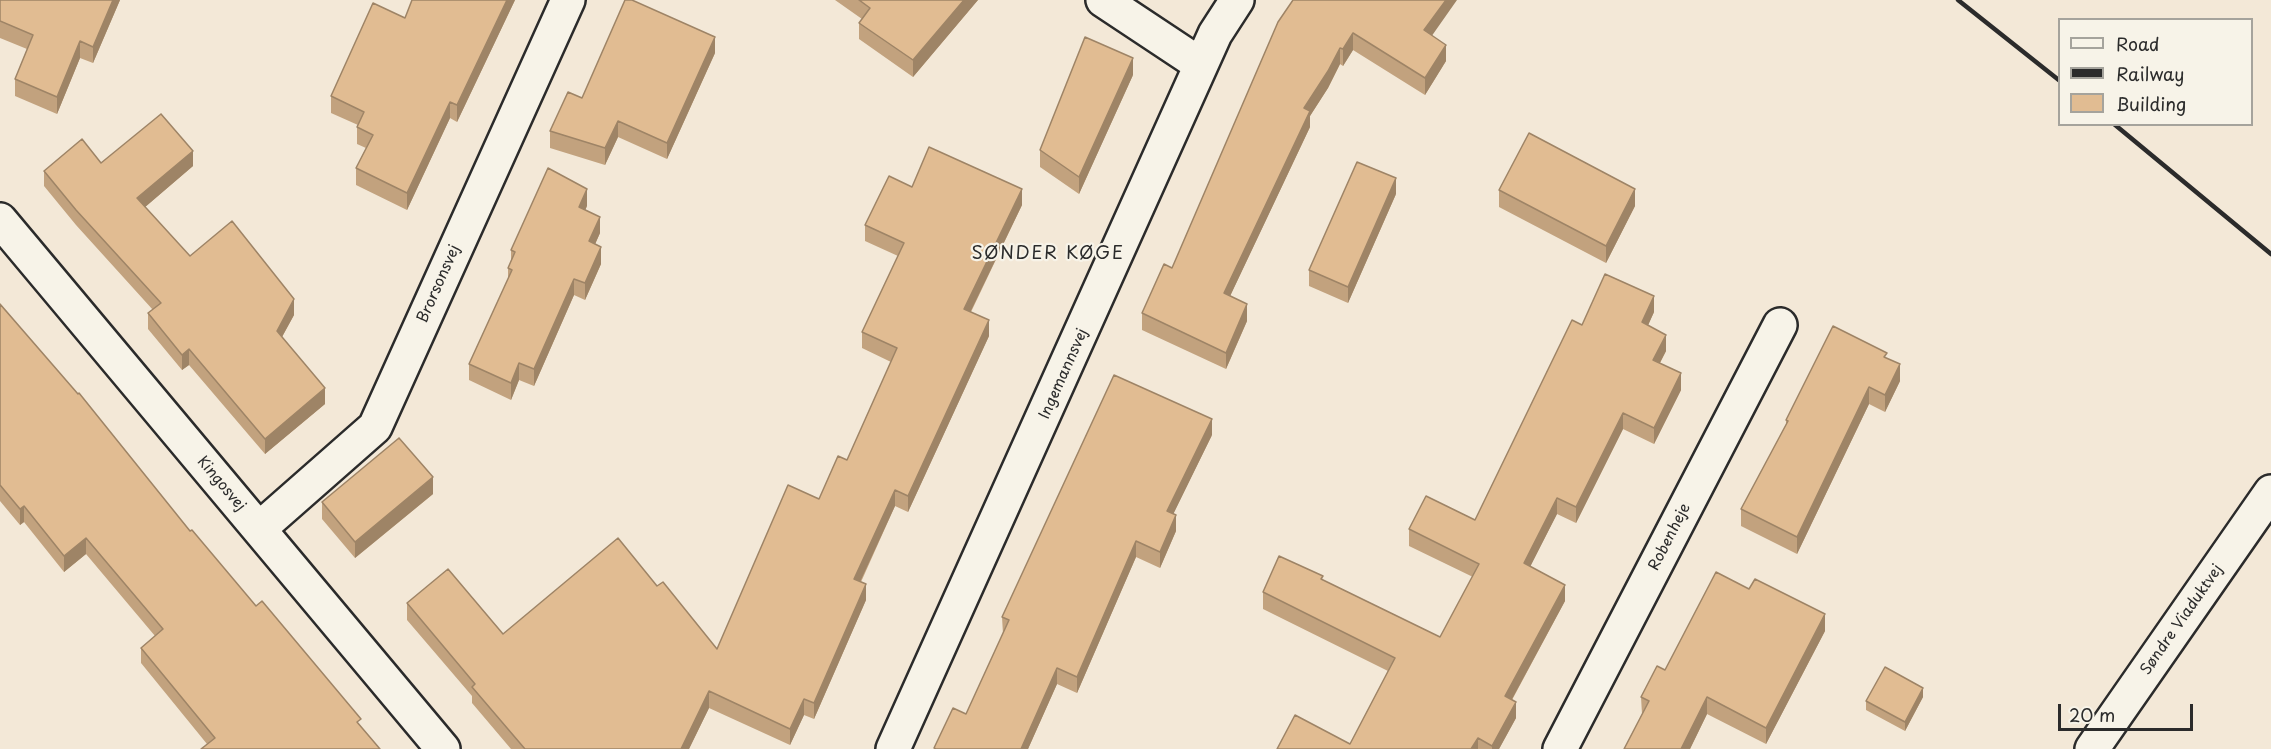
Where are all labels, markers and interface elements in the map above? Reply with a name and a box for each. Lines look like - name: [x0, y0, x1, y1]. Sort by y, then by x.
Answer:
- legend: [2058, 18, 2253, 126]
- text: Road: [2116, 30, 2160, 57]
- text: Railway: [2116, 60, 2184, 87]
- text: Building: [2116, 90, 2186, 117]
- street label: Brorsonsvej: [414, 242, 464, 326]
- district label: SØNDER KØGE: [972, 243, 1124, 265]
- street label: Ingemannsvej: [1036, 326, 1092, 422]
- street label: Kingosvej: [193, 453, 249, 515]
- street label: Robenheje: [1645, 500, 1695, 574]
- street label: Søndre Viaduktvej: [2137, 561, 2227, 679]
- scale bar: [2061, 692, 2196, 730]
- text: 20 m: [2069, 701, 2115, 728]

